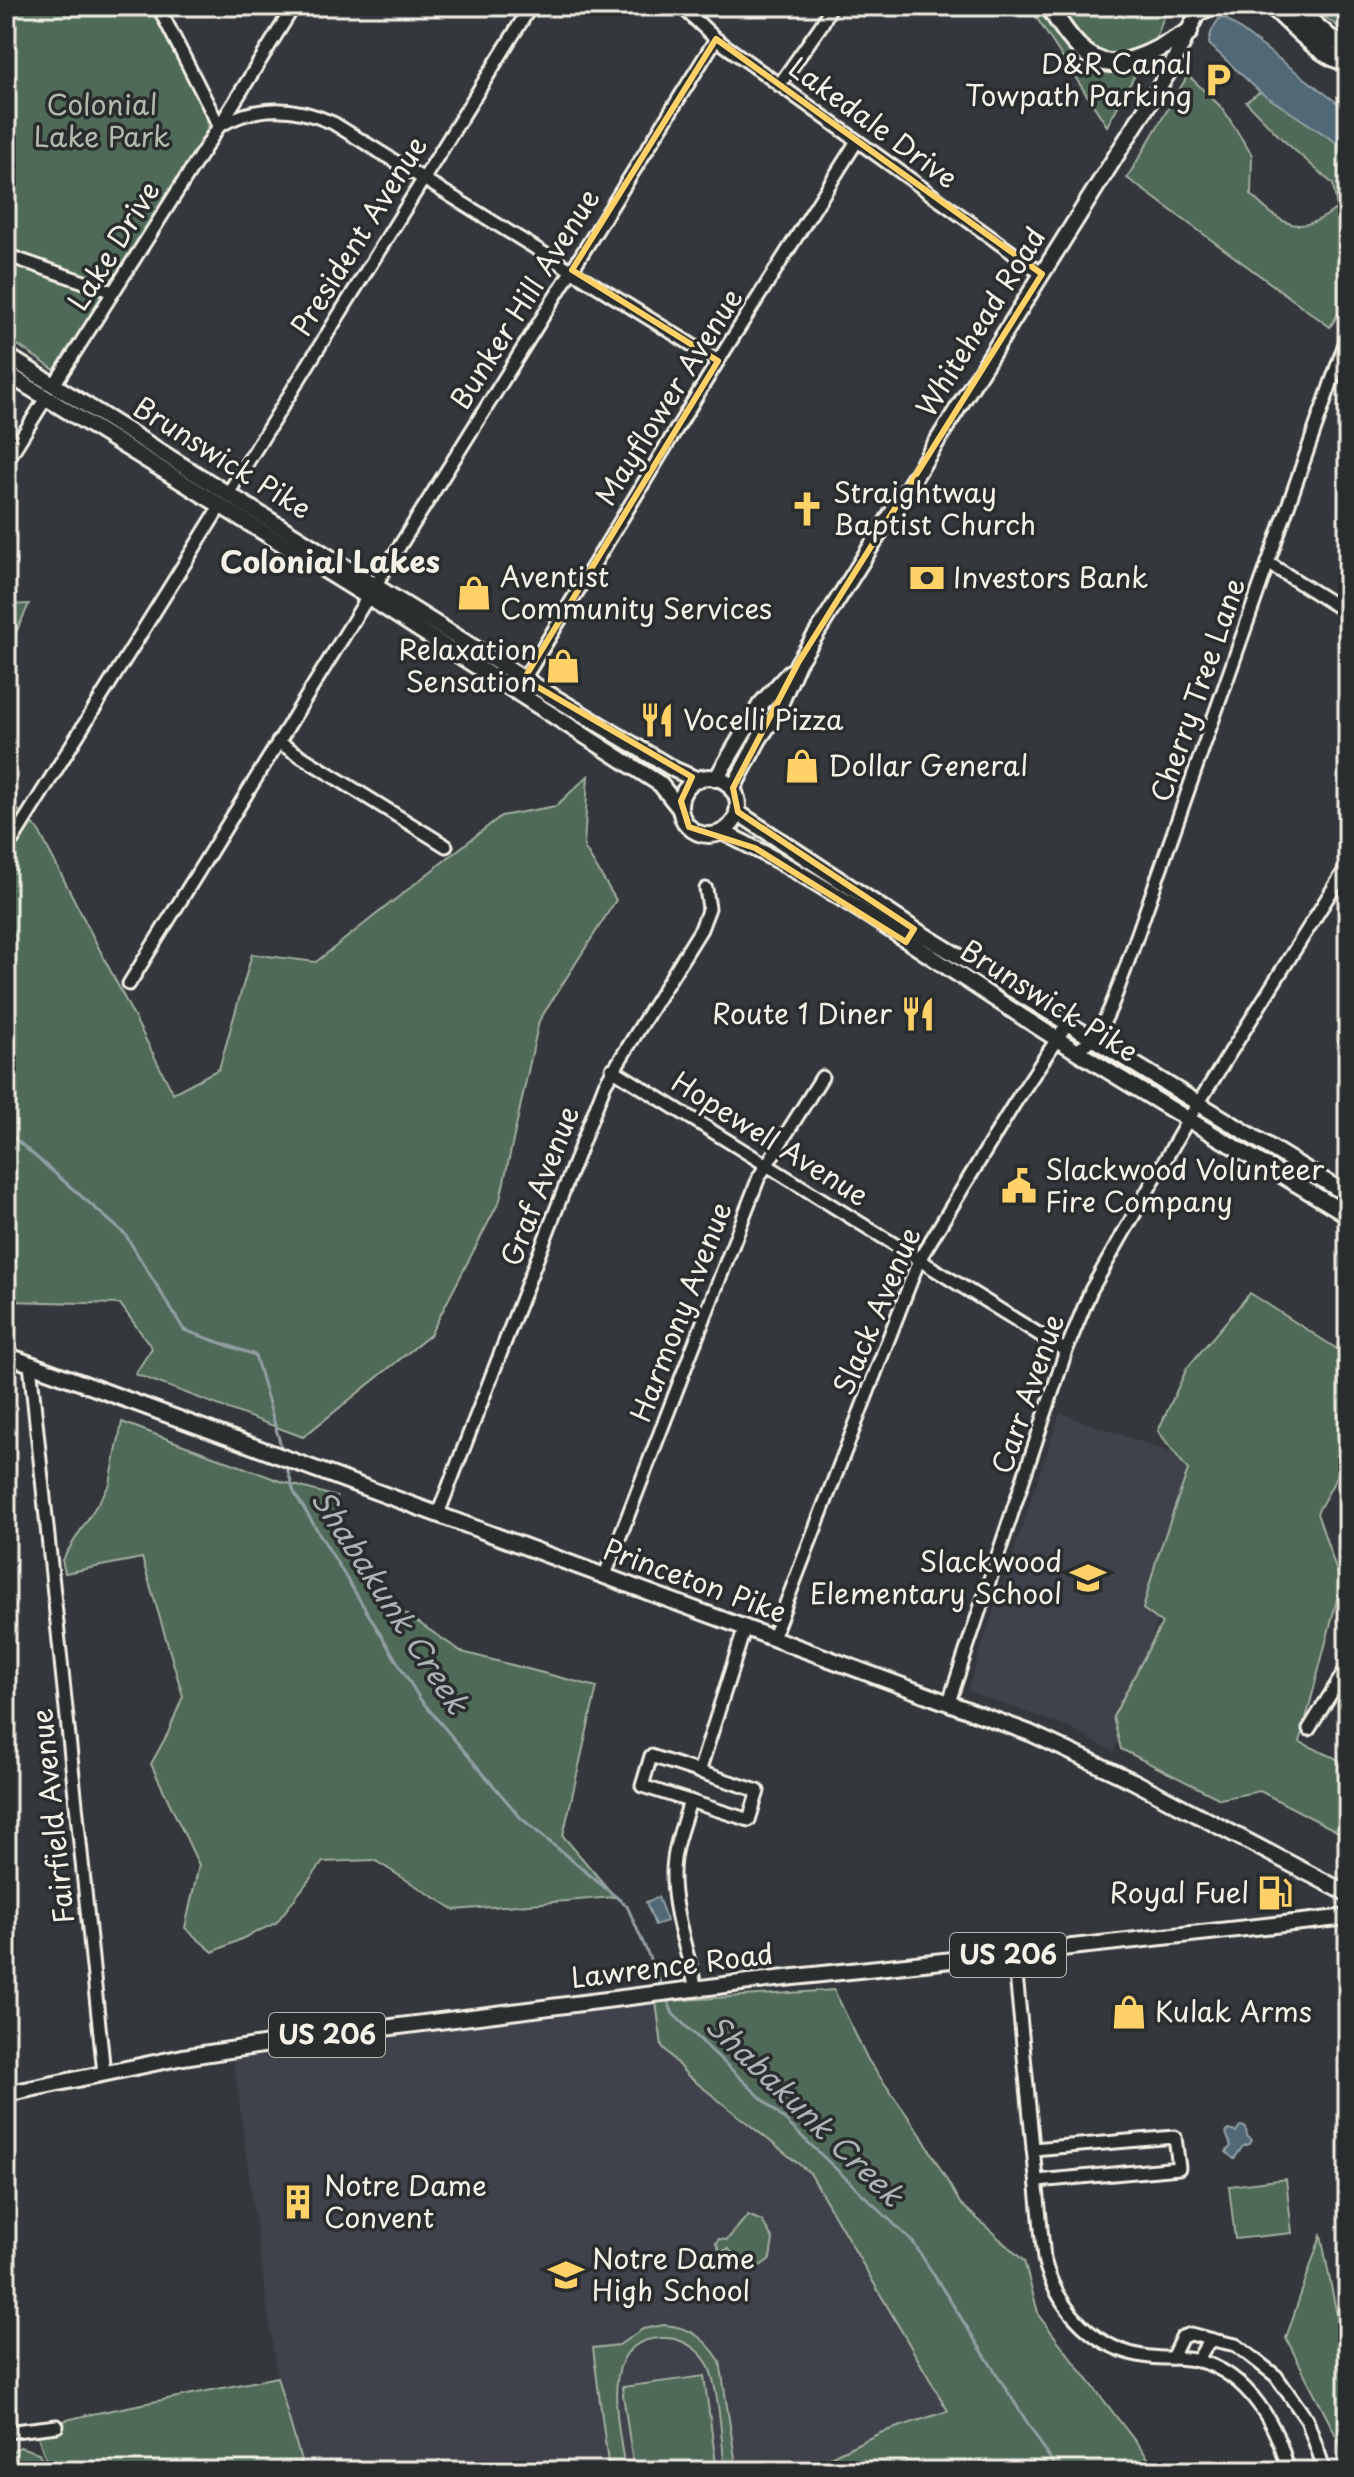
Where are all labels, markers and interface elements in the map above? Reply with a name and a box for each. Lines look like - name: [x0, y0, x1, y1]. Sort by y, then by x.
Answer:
- place label: D&R Canal Towpath Parking: [965, 41, 1192, 116]
- street label: Lakedale Drive: [780, 46, 967, 198]
- parking icon: D&R Canal Towpath Parking: [1199, 61, 1237, 99]
- park label: Colonial Lake Park: [34, 82, 170, 157]
- street label: President Avenue: [279, 127, 437, 344]
- street label: Lake Drive: [56, 172, 170, 318]
- street label: Bunker Hill Avenue: [438, 179, 609, 417]
- street label: Whitehead Road: [904, 218, 1055, 424]
- street label: Mayflower Avenue: [583, 279, 752, 513]
- street label: Brunswick Pike: [125, 385, 320, 529]
- place label: Straightway Baptist Church: [833, 470, 1036, 545]
- church icon: Straightway Baptist Church: [788, 490, 826, 528]
- district label: Colonial Lakes: [220, 538, 440, 583]
- place label: Aventist Community Services: [500, 554, 772, 629]
- place label: Investors Bank: [953, 555, 1148, 598]
- bank icon: Investors Bank: [908, 559, 946, 597]
- street label: Cherry Tree Lane: [1138, 571, 1255, 808]
- shop icon: Aventist Community Services: [455, 574, 493, 612]
- place label: Relaxation Sensation: [398, 627, 537, 702]
- shop icon: Relaxation Sensation: [544, 647, 582, 685]
- place label: Vocelli Pizza: [683, 697, 844, 740]
- restaurant icon: Vocelli Pizza: [638, 701, 676, 739]
- place label: Dollar General: [828, 743, 1028, 786]
- shop icon: Dollar General: [783, 747, 821, 785]
- street label: Brunswick Pike: [952, 928, 1147, 1072]
- place label: Route 1 Diner: [712, 991, 892, 1034]
- restaurant icon: Route 1 Diner: [899, 995, 937, 1033]
- street label: Hopewell Avenue: [664, 1060, 878, 1216]
- street label: Graf Avenue: [488, 1099, 589, 1272]
- place label: Slackwood Volunteer Fire Company: [1045, 1147, 1324, 1222]
- public building icon: Slackwood Volunteer Fire Company: [1000, 1167, 1038, 1205]
- street label: Harmony Avenue: [618, 1195, 741, 1428]
- street label: Slack Avenue: [821, 1220, 930, 1401]
- street label: Carr Avenue: [979, 1308, 1074, 1479]
- water label: Shabakunk Creek: [301, 1479, 482, 1723]
- street label: Princeton Pike: [598, 1527, 793, 1633]
- place label: Slackwood Elementary School: [810, 1539, 1062, 1614]
- school or university icon: Slackwood Elementary School: [1069, 1559, 1107, 1597]
- street label: Fairfield Avenue: [19, 1706, 84, 1926]
- place label: Royal Fuel: [1110, 1870, 1249, 1913]
- fuel station icon: Royal Fuel: [1256, 1874, 1294, 1912]
- street label: Lawrence Road: [568, 1931, 776, 1998]
- road number: US 206: [950, 1933, 1066, 1977]
- place label: Kulak Arms: [1155, 1989, 1312, 2032]
- shop icon: Kulak Arms: [1110, 1993, 1148, 2031]
- water label: Shabakunk Creek: [697, 2003, 916, 2217]
- road number: US 206: [269, 2013, 385, 2057]
- place label: Notre Dame Convent: [324, 2163, 487, 2238]
- building icon: Notre Dame Convent: [279, 2183, 317, 2221]
- place label: Notre Dame High School: [592, 2236, 755, 2311]
- school or university icon: Notre Dame High School: [547, 2256, 585, 2294]

